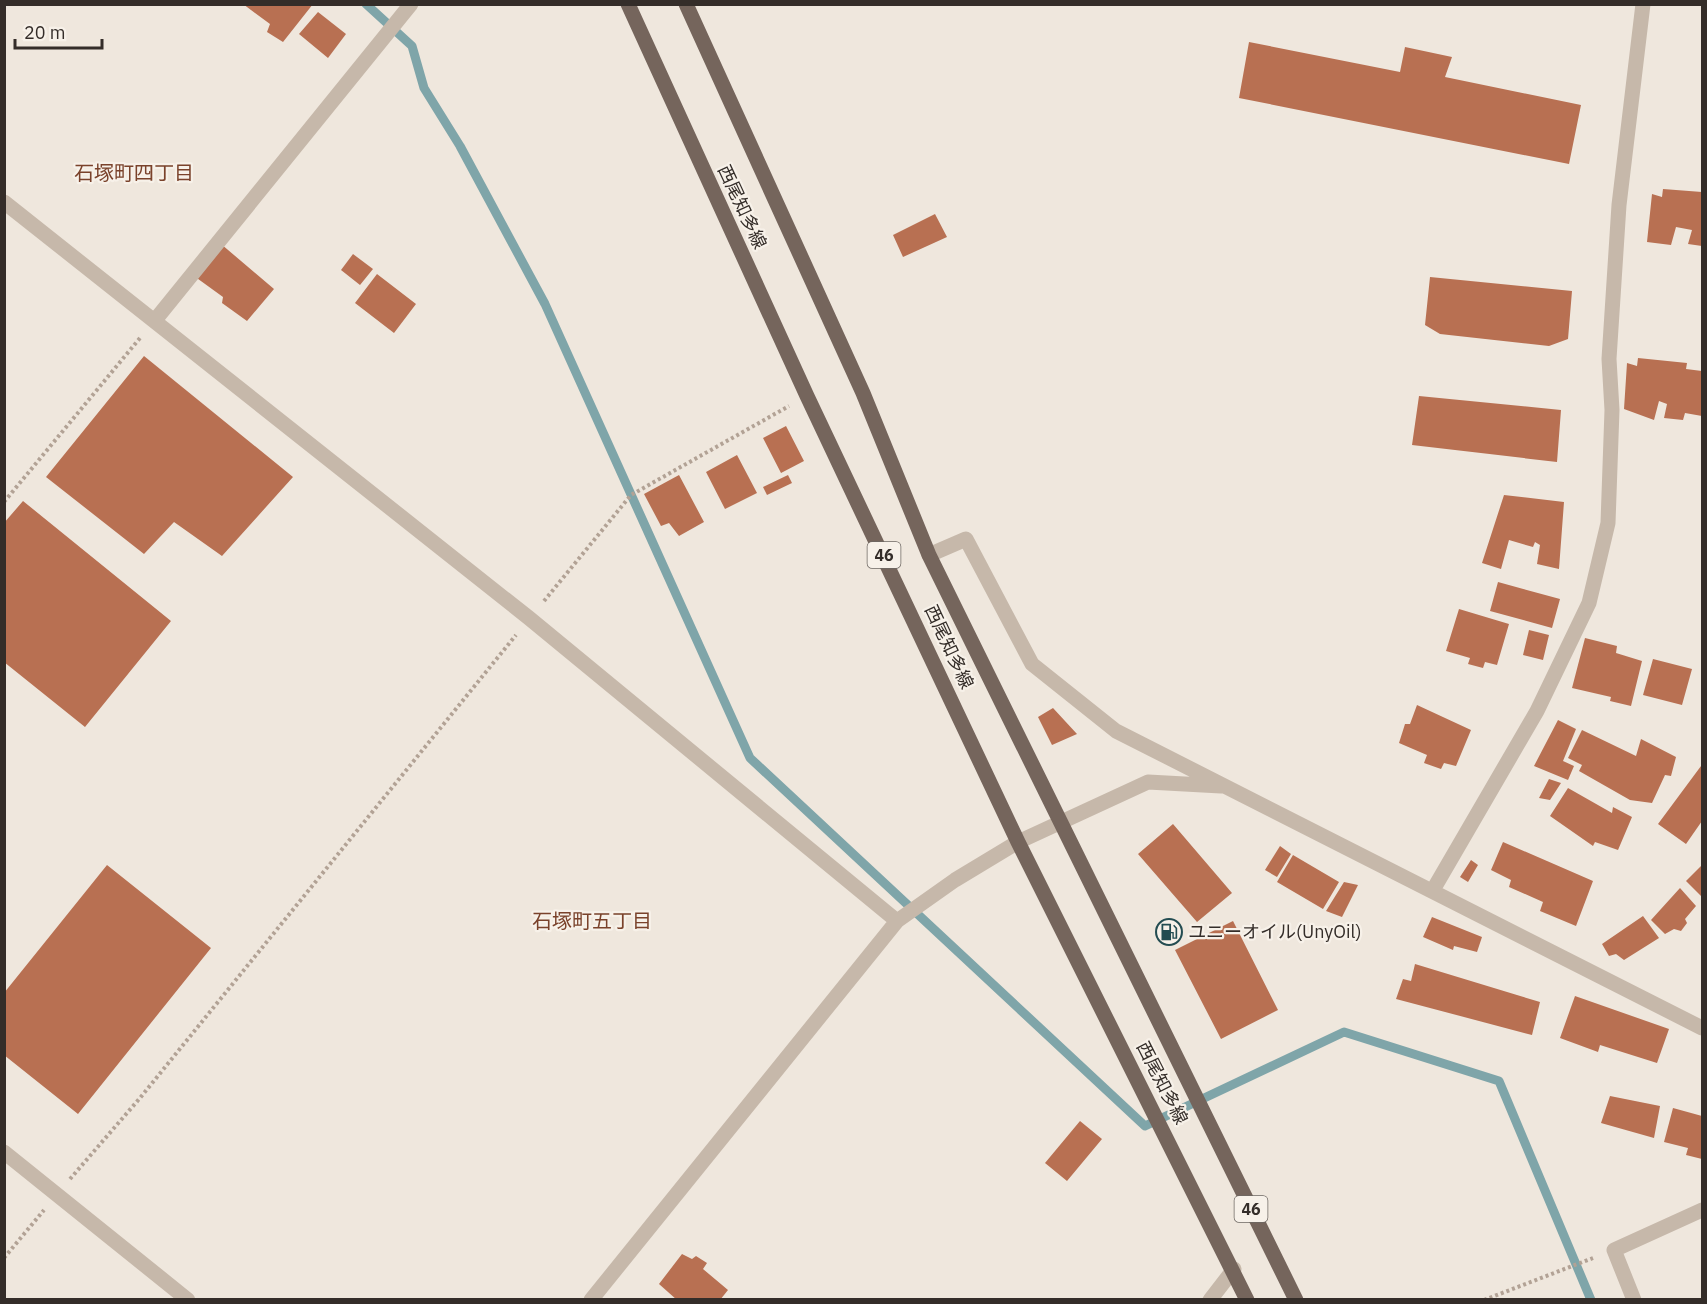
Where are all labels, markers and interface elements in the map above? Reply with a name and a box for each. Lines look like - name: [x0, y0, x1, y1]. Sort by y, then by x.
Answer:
- scale bar: [15, 12, 102, 50]
- text: 20 m: [24, 21, 66, 44]
- district label: 石塚町四丁目: [74, 159, 194, 186]
- street label: 西尾知多線: [713, 161, 772, 252]
- road number: 46: [868, 542, 900, 568]
- street label: 西尾知多線: [920, 601, 979, 692]
- district label: 石塚町五丁目: [532, 907, 652, 934]
- fuel station icon: ユニーオイル(UnyOil): [1154, 917, 1184, 947]
- place label: ユニーオイル(UnyOil): [1188, 920, 1361, 943]
- street label: 西尾知多線: [1132, 1037, 1193, 1128]
- road number: 46: [1234, 1196, 1268, 1222]

